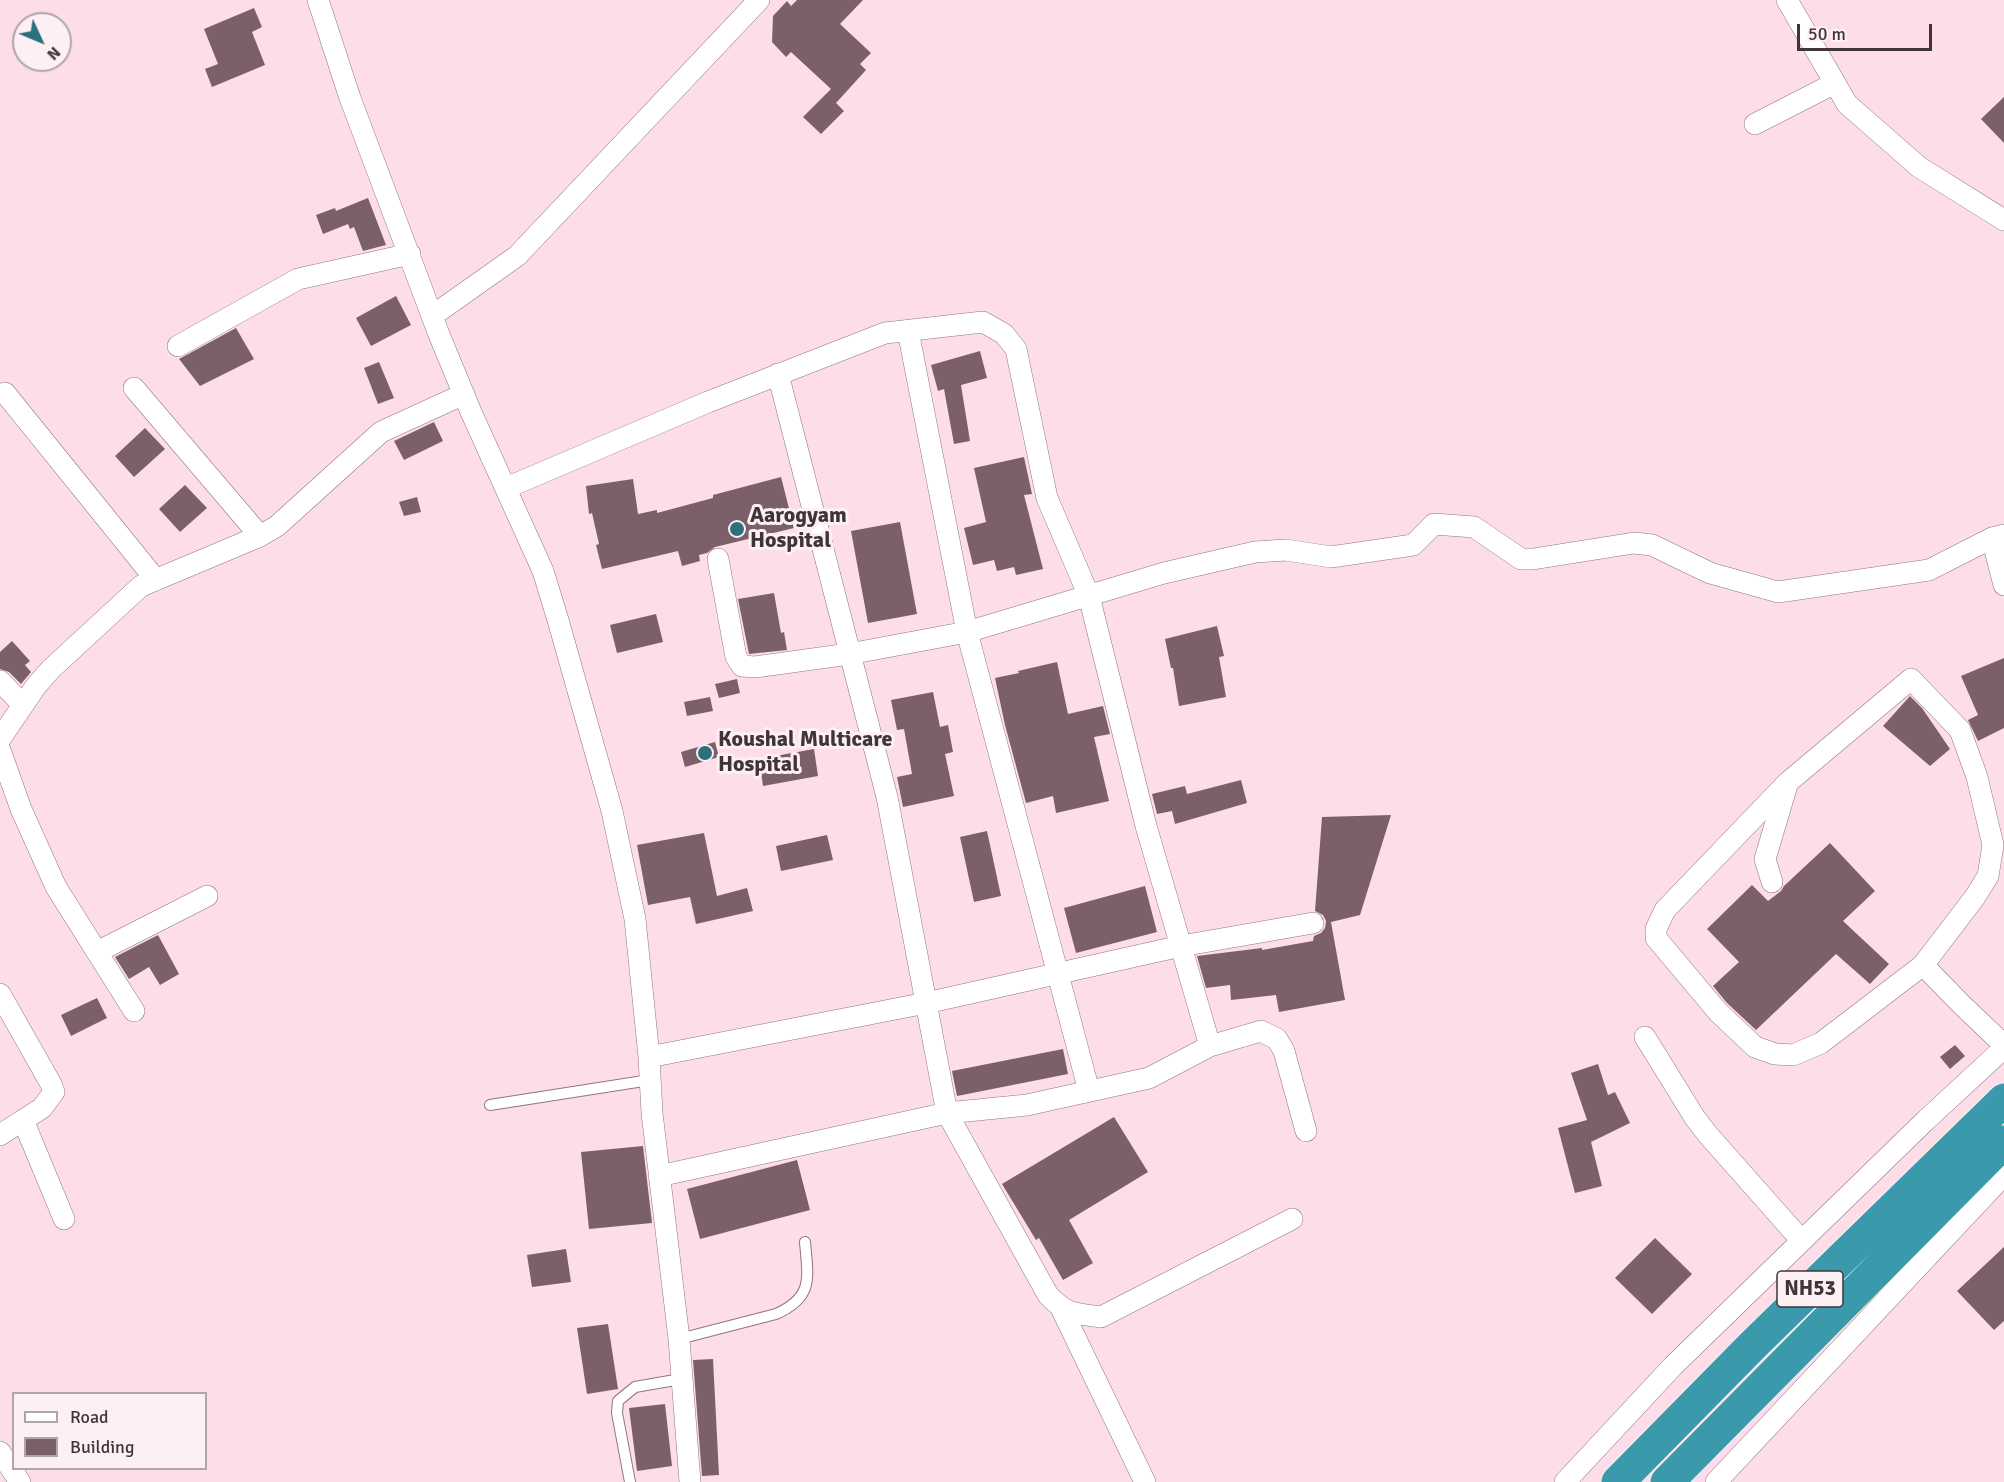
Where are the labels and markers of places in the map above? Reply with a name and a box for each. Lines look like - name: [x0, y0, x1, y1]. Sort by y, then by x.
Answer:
- place label: Aarogyam Hospital: [750, 503, 847, 554]
- marker: Aarogyam Hospital: [728, 520, 746, 538]
- place label: Koushal Multicare Hospital: [718, 727, 893, 778]
- marker: Koushal Multicare Hospital: [696, 744, 714, 762]

